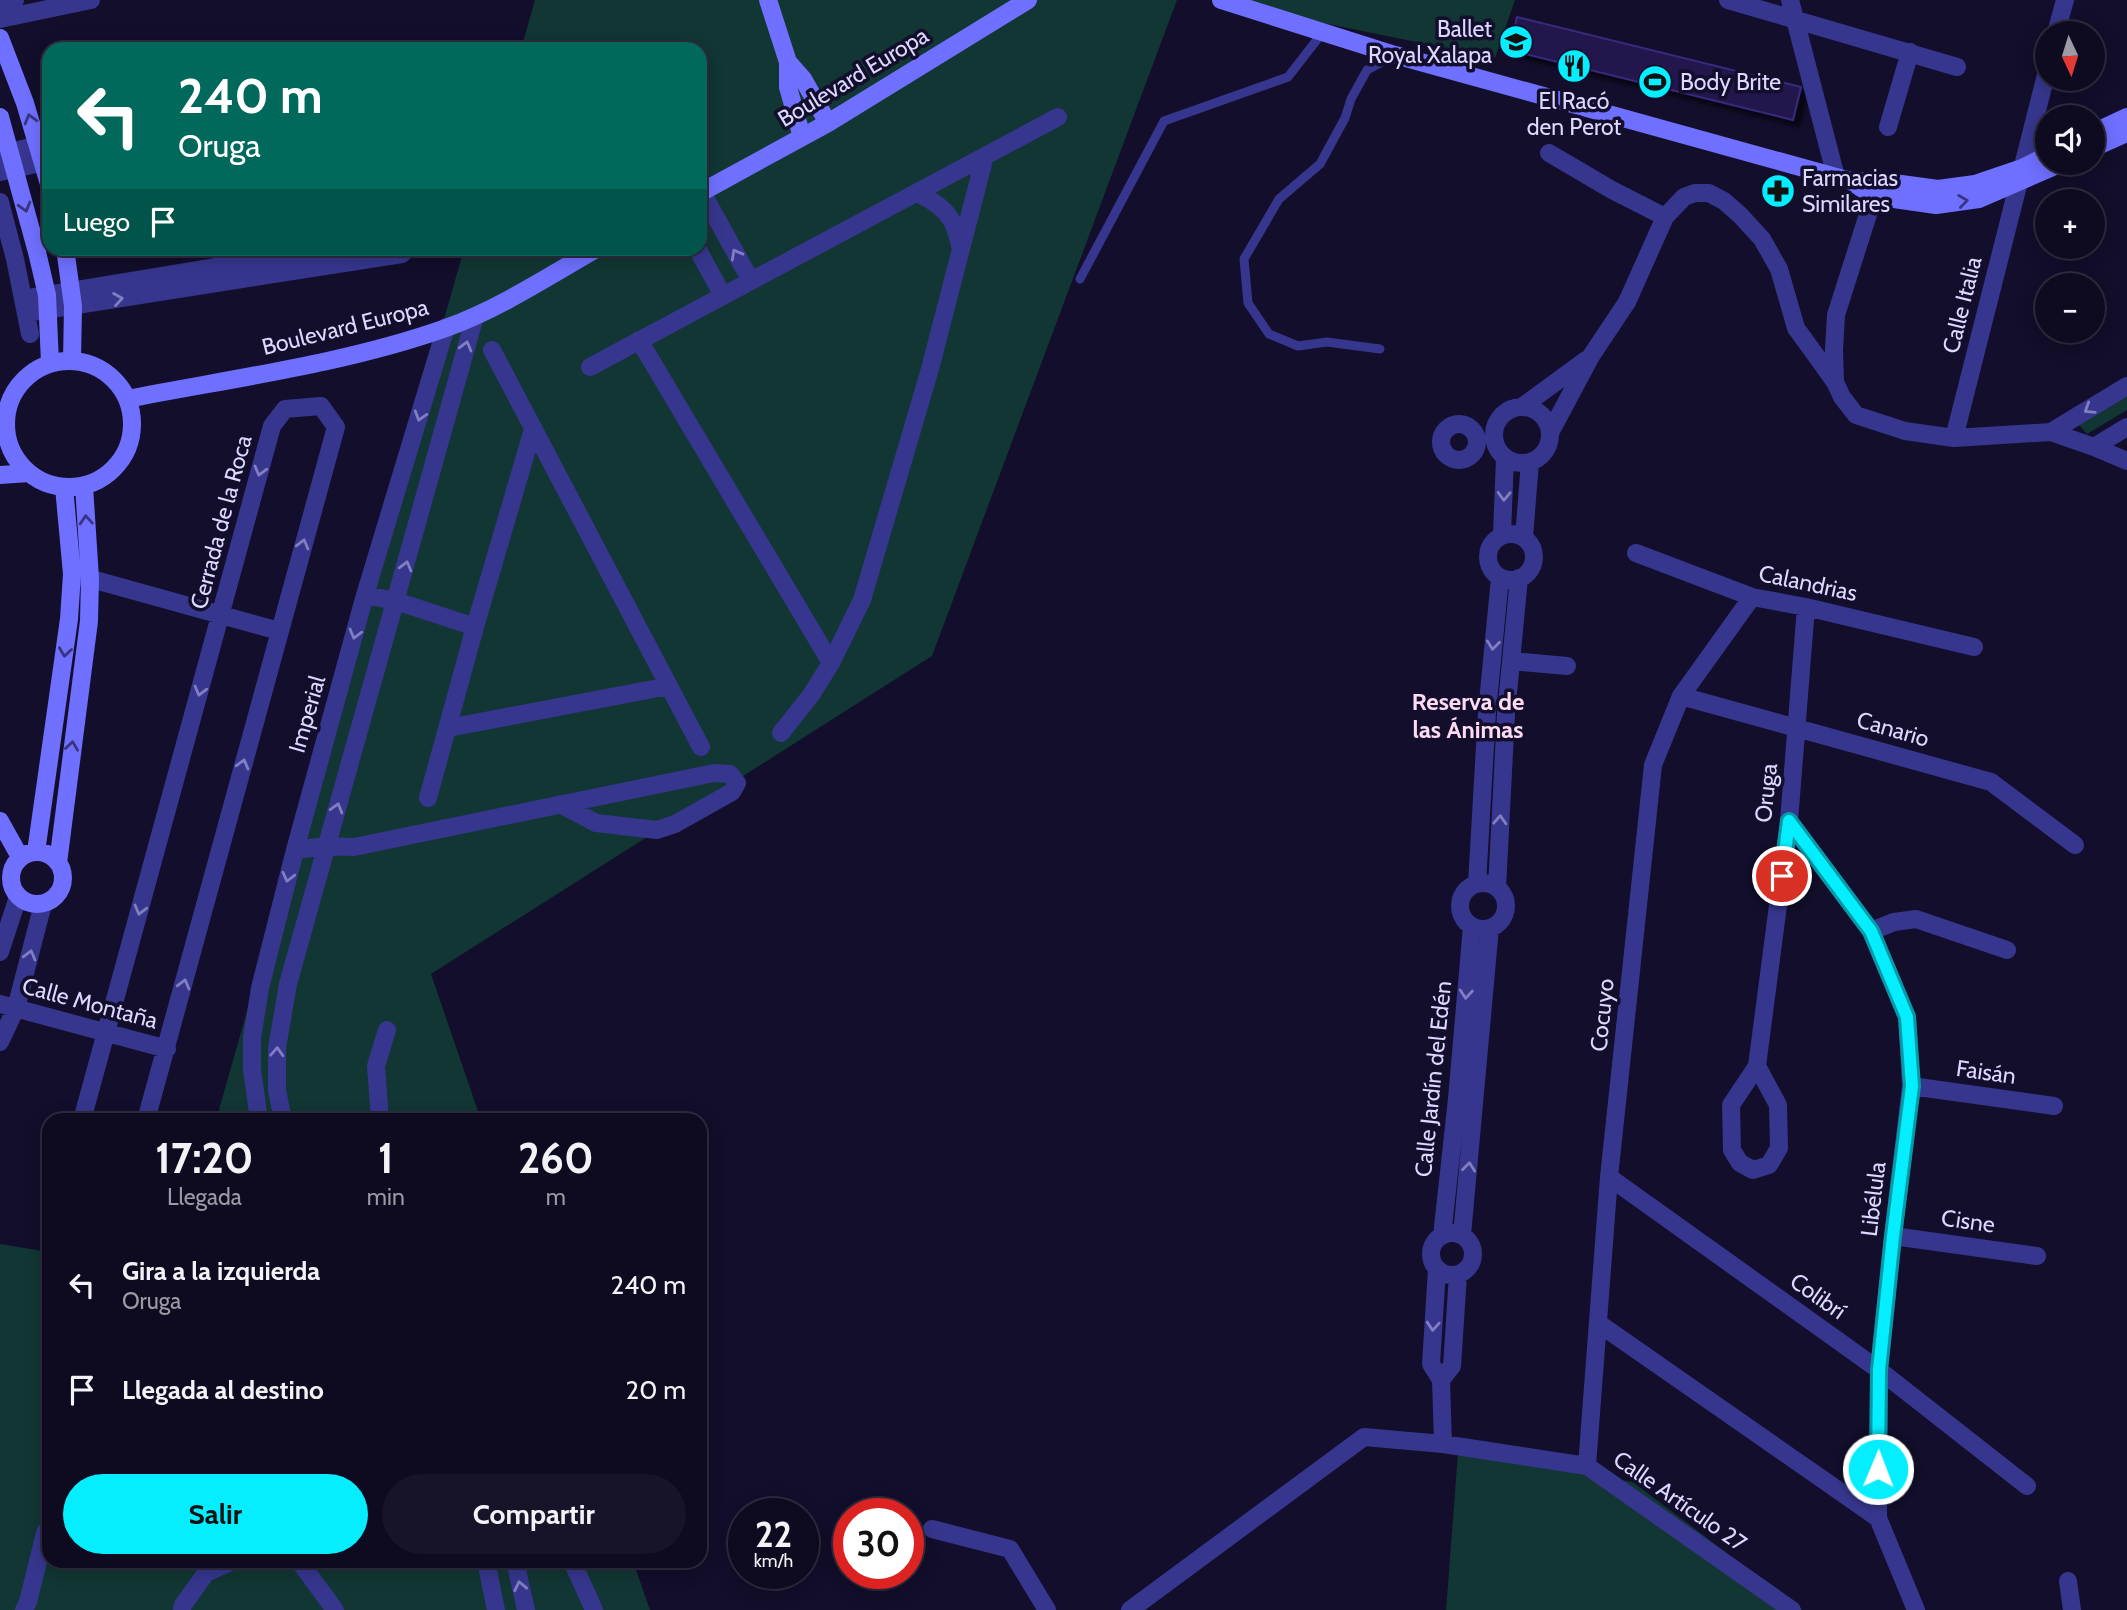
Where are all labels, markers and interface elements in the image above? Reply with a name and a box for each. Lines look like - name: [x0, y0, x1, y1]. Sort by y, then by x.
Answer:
- place label: Ballet Royal Xalapa: [1368, 15, 1492, 69]
- street label: Boulevard Europa: [773, 21, 933, 133]
- north arrow: [2035, 21, 2105, 91]
- map controls: [2035, 21, 2105, 343]
- school or university icon: Ballet Royal Xalapa: [1497, 23, 1535, 61]
- restaurant icon: El Racó den Perot: [1555, 47, 1593, 85]
- sports icon: Body Brite: [1636, 63, 1674, 101]
- text: 240 m: [178, 66, 323, 125]
- place label: Body Brite: [1680, 68, 1781, 96]
- icon: left: [63, 70, 154, 161]
- place label: El Racó den Perot: [1527, 87, 1621, 141]
- button: sound: [2035, 105, 2105, 175]
- one-way arrow: [23, 113, 38, 125]
- text: Oruga: [178, 126, 261, 165]
- place label: Farmacias Similares: [1802, 164, 1898, 218]
- pharmacy icon: Farmacias Similares: [1759, 172, 1797, 210]
- button: +: [2035, 189, 2105, 259]
- one-way arrow: [1957, 194, 1969, 209]
- one-way arrow: [16, 201, 31, 213]
- icon: arrive: [144, 203, 182, 241]
- text: Luego: [63, 206, 130, 238]
- one-way arrow: [731, 249, 745, 261]
- street label: Calle Italia: [1936, 254, 1988, 356]
- button: −: [2035, 273, 2105, 343]
- one-way arrow: [112, 292, 124, 307]
- street label: Boulevard Europa: [259, 293, 431, 361]
- one-way arrow: [458, 341, 473, 353]
- one-way arrow: [2084, 401, 2097, 414]
- one-way arrow: [413, 410, 428, 422]
- street label: Cerrada de la Roca: [184, 432, 258, 612]
- one-way arrow: [254, 465, 268, 477]
- one-way arrow: [1496, 491, 1511, 502]
- one-way arrow: [79, 514, 94, 525]
- one-way arrow: [295, 539, 309, 551]
- street label: Calandrias: [1756, 559, 1860, 607]
- one-way arrow: [397, 560, 412, 572]
- one-way arrow: [349, 628, 363, 640]
- one-way arrow: [1486, 640, 1501, 651]
- one-way arrow: [57, 646, 72, 658]
- street label: Imperial: [283, 672, 332, 756]
- one-way arrow: [194, 685, 208, 697]
- district label: Reserva de las Ánimas: [1412, 687, 1524, 744]
- street label: Canario: [1854, 705, 1932, 753]
- one-way arrow: [65, 740, 80, 752]
- one-way arrow: [235, 758, 250, 770]
- street label: Oruga: [1749, 762, 1783, 824]
- one-way arrow: [328, 802, 343, 814]
- one-way arrow: [1493, 814, 1508, 825]
- pin: [1752, 846, 1812, 906]
- icon: arrive: [1763, 857, 1801, 895]
- one-way arrow: [282, 871, 296, 883]
- one-way arrow: [133, 904, 148, 916]
- one-way arrow: [22, 949, 36, 961]
- street label: Calle Montaña: [19, 971, 161, 1035]
- street label: Cocuyo: [1584, 977, 1620, 1053]
- one-way arrow: [176, 978, 191, 990]
- street label: Calle Jardín del Edén: [1409, 980, 1457, 1178]
- one-way arrow: [1459, 989, 1474, 1000]
- one-way arrow: [270, 1047, 285, 1058]
- street label: Faisán: [1954, 1054, 2018, 1090]
- text: 17:20: [155, 1132, 253, 1184]
- text: 1: [378, 1132, 394, 1184]
- text: 260: [518, 1132, 594, 1184]
- street label: Libélula: [1855, 1160, 1891, 1238]
- one-way arrow: [1461, 1161, 1476, 1172]
- text: Llegada: [167, 1183, 242, 1211]
- text: min: [367, 1183, 405, 1211]
- text: m: [546, 1183, 566, 1211]
- street label: Cisne: [1939, 1203, 1997, 1239]
- text: Gira a la izquierda: [122, 1255, 320, 1287]
- icon: left: [63, 1266, 101, 1304]
- street label: Colibrí: [1785, 1267, 1851, 1325]
- text: 240 m: [611, 1269, 686, 1301]
- text: Oruga: [122, 1287, 181, 1315]
- one-way arrow: [1426, 1321, 1441, 1332]
- icon: arrive: [63, 1371, 101, 1409]
- text: Llegada al destino: [122, 1374, 324, 1406]
- text: 20 m: [626, 1374, 686, 1406]
- position arrow: [1841, 1432, 1915, 1506]
- street label: Calle Artículo 27: [1608, 1445, 1752, 1558]
- button: Salir: [63, 1474, 368, 1554]
- button: Compartir: [382, 1474, 686, 1554]
- speed limit sign: 30: [833, 1498, 924, 1589]
- text: 22: [755, 1513, 792, 1556]
- text: km/h: [754, 1550, 793, 1572]
- one-way arrow: [514, 1580, 529, 1592]

